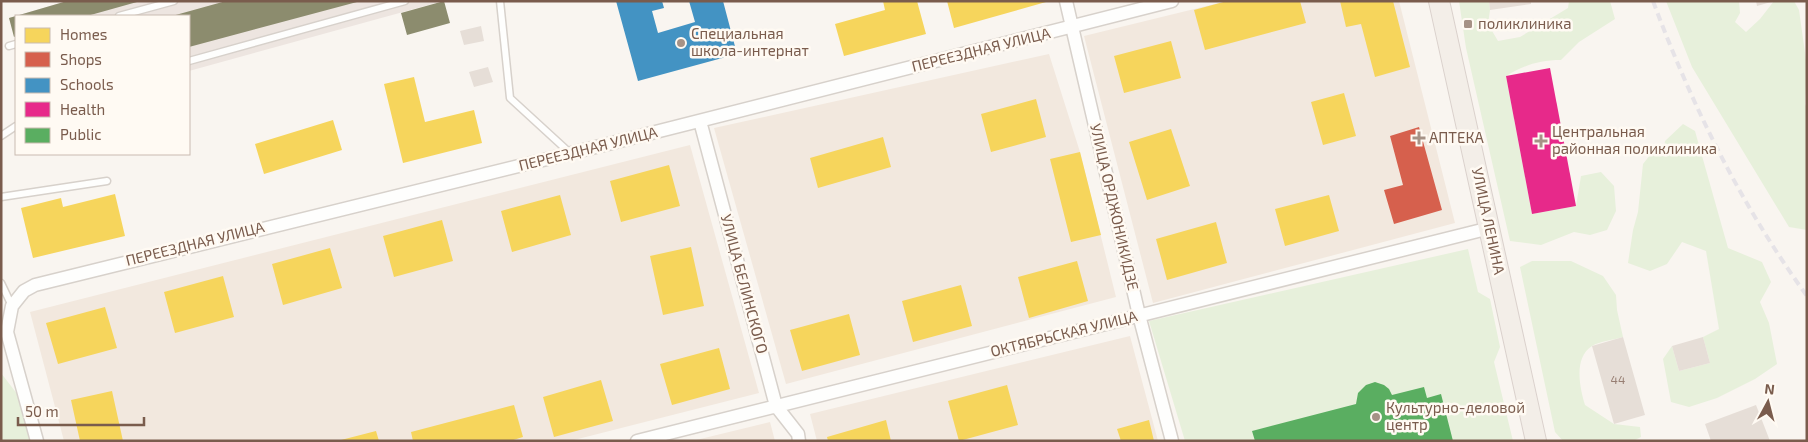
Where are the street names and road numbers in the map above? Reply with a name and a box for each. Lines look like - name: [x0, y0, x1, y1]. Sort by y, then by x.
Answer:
- street label: ПЕРЕЕЗДНАЯ УЛИЦА: [910, 23, 1053, 75]
- street label: ПЕРЕЕЗДНАЯ УЛИЦА: [517, 122, 660, 174]
- street label: УЛИЦА ОРДЖОНИКИДЗЕ: [1087, 122, 1143, 292]
- street label: УЛИЦА ЛЕНИНА: [1469, 166, 1509, 277]
- street label: УЛИЦА БЕЛИНСКОГО: [718, 212, 772, 355]
- street label: ПЕРЕЕЗДНАЯ УЛИЦА: [124, 217, 267, 269]
- street label: ОКТЯБРЬСКАЯ УЛИЦА: [988, 306, 1140, 360]

